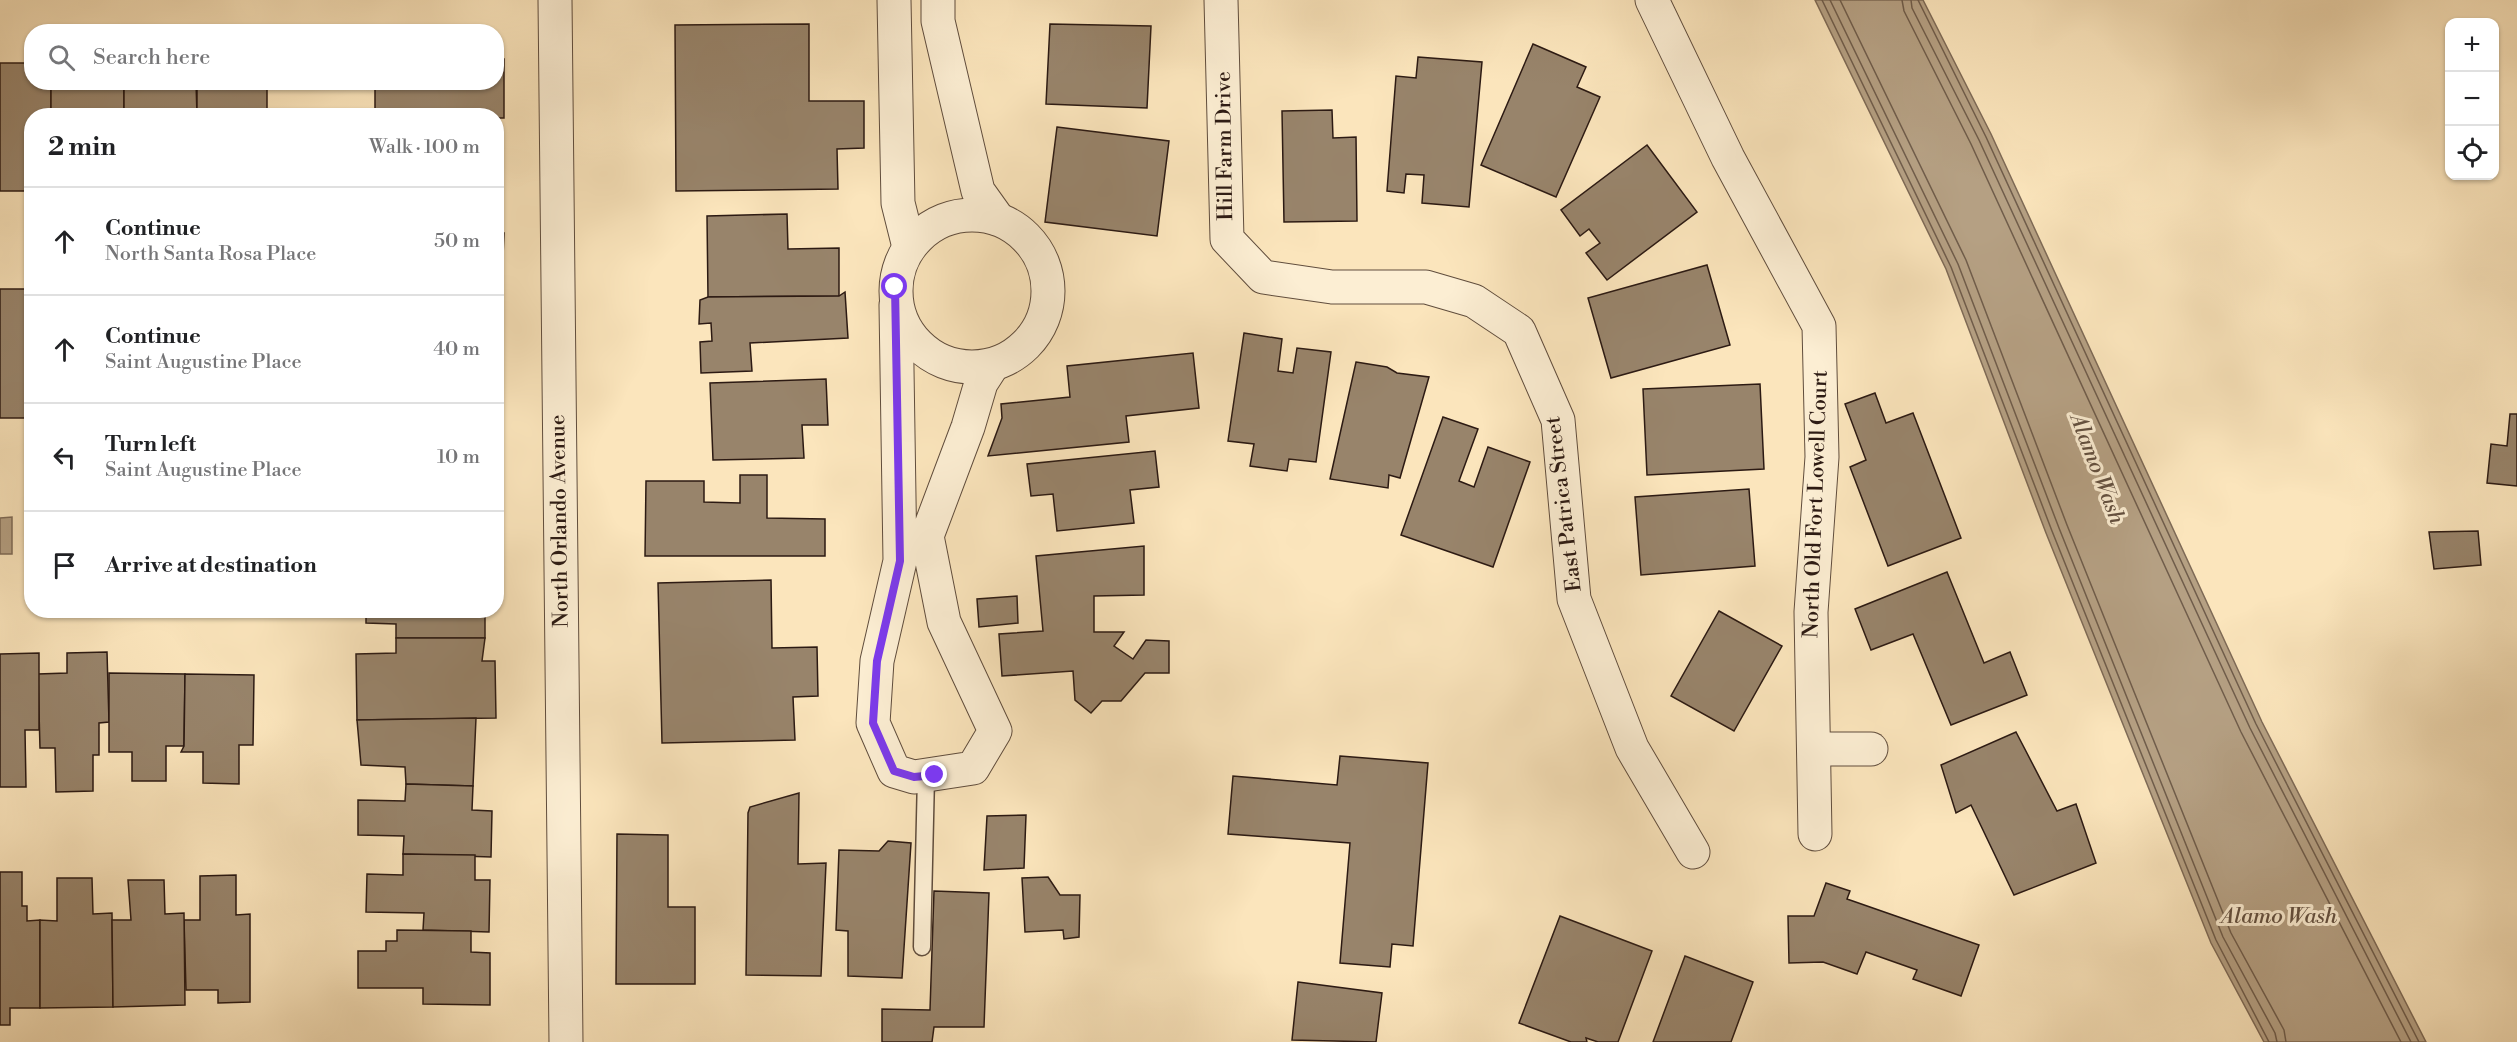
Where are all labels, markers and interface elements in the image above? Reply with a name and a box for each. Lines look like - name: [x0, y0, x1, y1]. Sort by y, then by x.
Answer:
- map controls: [2445, 18, 2499, 180]
- button: +: [2445, 18, 2499, 72]
- search box: [24, 24, 504, 90]
- icon: search: [45, 41, 78, 74]
- text: Search here: [93, 44, 210, 71]
- street label: Hill Farm Drive: [1211, 71, 1239, 221]
- button: −: [2445, 72, 2499, 126]
- button: locate: [2445, 126, 2499, 180]
- text: 2 min: [48, 131, 116, 163]
- text: Walk · 100 m: [369, 135, 480, 160]
- text: Continue: [105, 215, 201, 242]
- icon: ahead: [48, 225, 81, 258]
- text: 50 m: [434, 229, 480, 254]
- text: North Santa Rosa Place: [105, 242, 316, 267]
- route start: [881, 273, 907, 299]
- text: Continue: [105, 323, 201, 350]
- icon: ahead: [48, 333, 81, 366]
- text: 40 m: [433, 337, 480, 362]
- text: Saint Augustine Place: [105, 350, 302, 375]
- street label: North Old Fort Lowell Court: [1798, 369, 1834, 638]
- water label: Alamo Wash: [2063, 408, 2131, 529]
- street label: North Orlando Avenue: [545, 414, 575, 628]
- street label: East Patrica Street: [1540, 414, 1588, 593]
- text: Turn left: [105, 431, 196, 458]
- icon: left: [48, 441, 81, 474]
- text: 10 m: [437, 445, 480, 470]
- text: Saint Augustine Place: [105, 458, 302, 483]
- icon: arrive: [48, 549, 81, 582]
- text: Arrive at destination: [105, 552, 317, 579]
- route end: [921, 761, 947, 787]
- water label: Alamo Wash: [2219, 903, 2338, 930]

